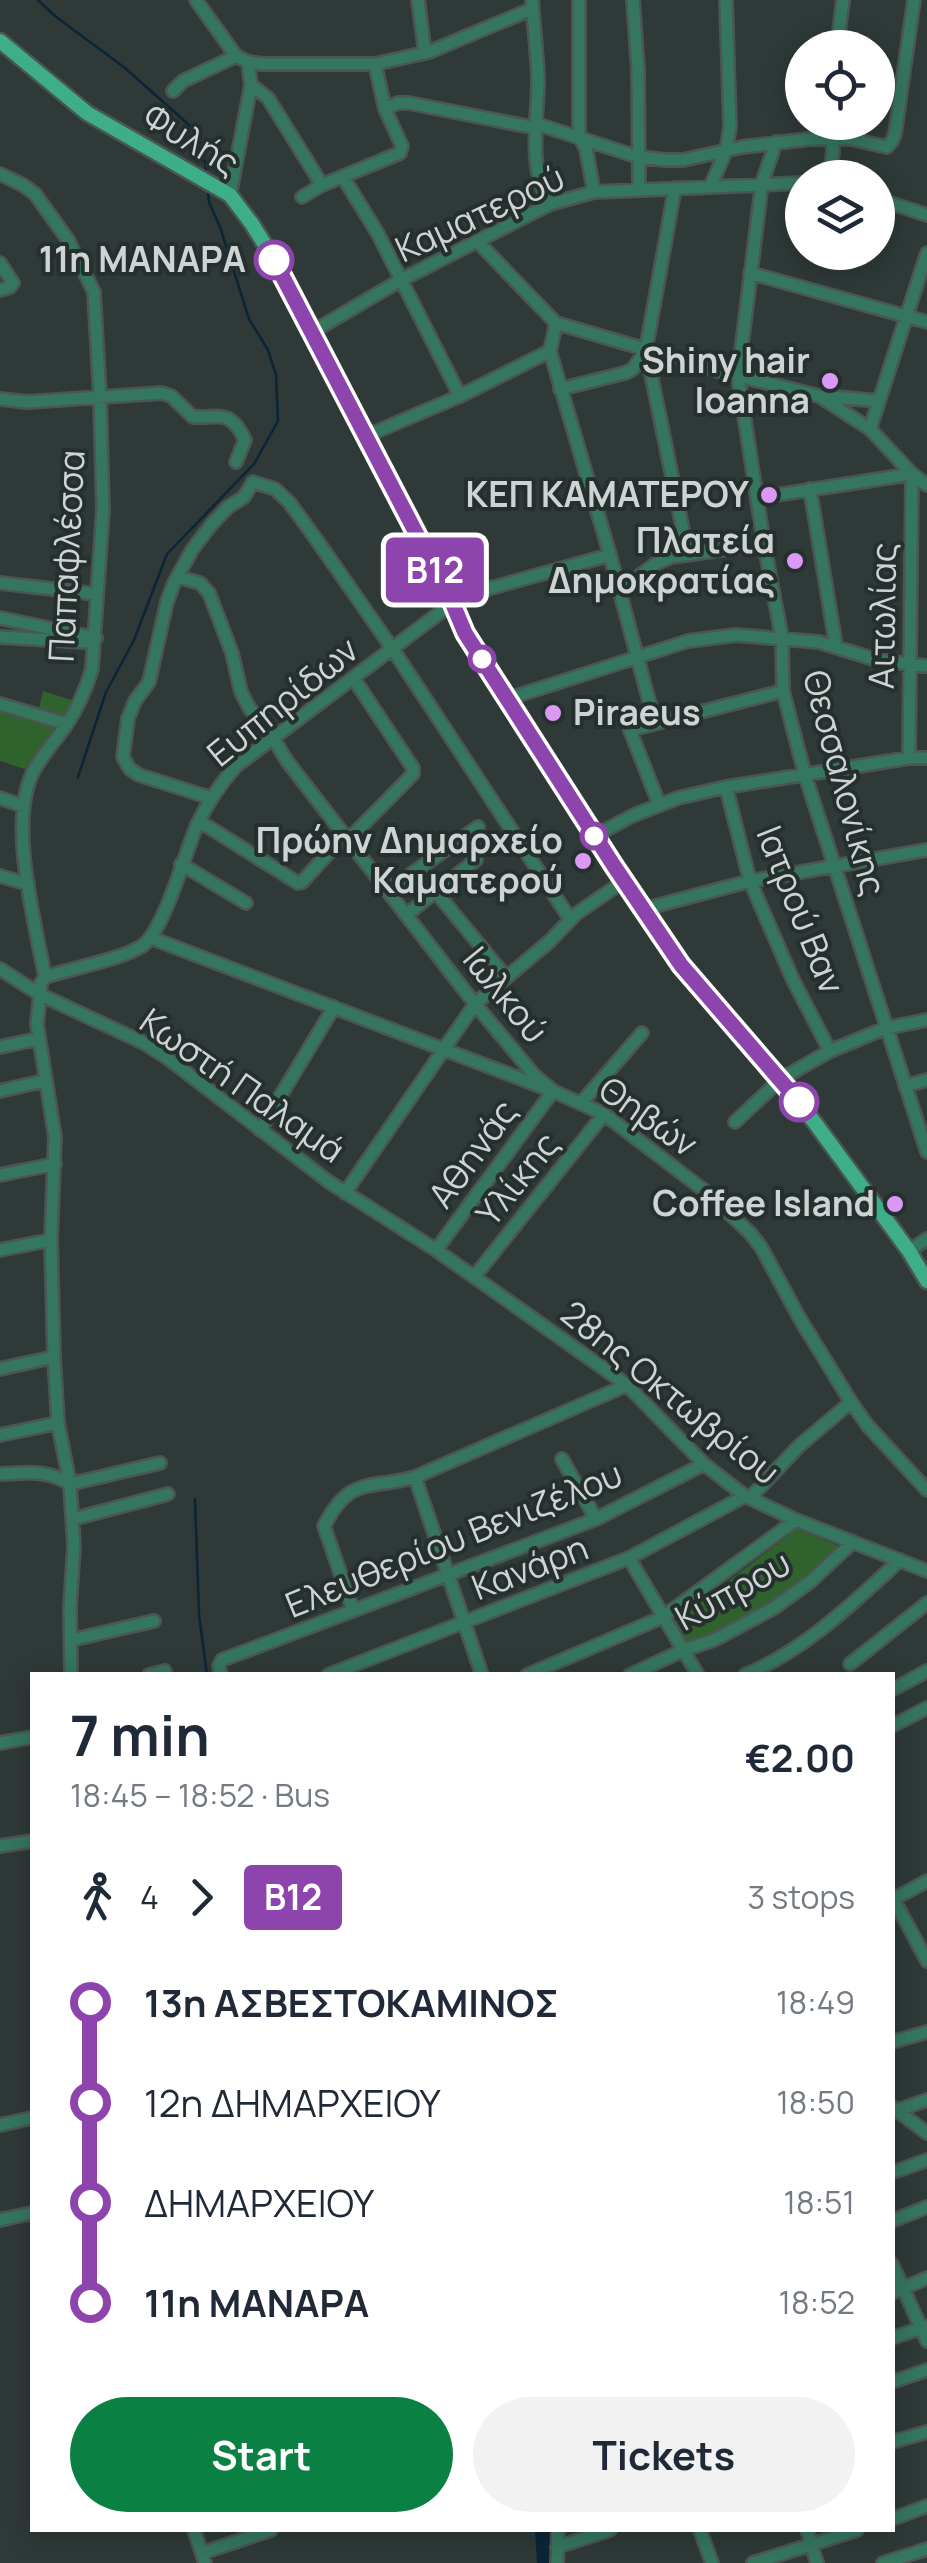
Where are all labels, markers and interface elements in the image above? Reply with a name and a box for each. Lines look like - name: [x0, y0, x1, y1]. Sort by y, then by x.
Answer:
- map controls: [785, 30, 895, 270]
- button: locate: [785, 30, 895, 140]
- street label: Φυλής: [135, 92, 248, 186]
- street label: Καματερού: [387, 153, 572, 273]
- button: layers: [785, 160, 895, 270]
- place label: 11η ΜΑΝΑΡΑ: [39, 235, 246, 283]
- marker: 11η ΜΑΝΑΡΑ: [255, 241, 293, 279]
- place label: Shiny hair Ioanna: [642, 336, 810, 424]
- marker: Shiny hair Ioanna: [819, 370, 841, 392]
- street label: Παπαφλέσσα: [36, 449, 96, 663]
- place label: ΚΕΠ ΚΑΜΑΤΕΡΟΥ: [466, 470, 750, 518]
- marker: ΚΕΠ ΚΑΜΑΤΕΡΟΥ: [758, 484, 780, 506]
- place label: Πλατεία Δημοκρατίας: [548, 516, 775, 604]
- line badge: Β12: [378, 538, 492, 602]
- street label: Αιτωλίας: [857, 542, 907, 690]
- text: Β12: [406, 546, 464, 594]
- marker: Πλατεία Δημοκρατίας: [784, 550, 806, 572]
- street label: Ευπηρίδων: [197, 625, 368, 777]
- unlabelled marker: [469, 646, 495, 672]
- street label: Θεσσαλονίκης: [792, 665, 898, 901]
- place label: Piraeus: [573, 688, 701, 736]
- marker: Piraeus: [542, 702, 564, 724]
- place label: Πρώην Δημαρχείο Καματερού: [256, 816, 563, 904]
- street label: Ιατρού Βαν: [745, 819, 856, 1001]
- unlabelled marker: [581, 823, 607, 849]
- marker: Πρώην Δημαρχείο Καματερού: [572, 850, 594, 872]
- street label: Ιωλκού: [452, 936, 559, 1052]
- street label: Κωστή Παλαμά: [131, 997, 355, 1174]
- street label: Θηβών: [590, 1065, 708, 1168]
- unlabelled marker: [780, 1083, 818, 1121]
- street label: Αθηνάς: [417, 1090, 528, 1217]
- street label: Υλίκης: [465, 1121, 570, 1235]
- place label: Coffee Island: [652, 1179, 875, 1227]
- marker: Coffee Island: [884, 1193, 906, 1215]
- street label: 28ης Οκτωβρίου: [551, 1289, 790, 1495]
- street label: Ελευθερίου Βενιζέλου: [278, 1450, 629, 1629]
- street label: Κανάρη: [465, 1523, 595, 1611]
- street label: Κύπρου: [666, 1539, 799, 1641]
- text: 7 min: [70, 1697, 210, 1773]
- text: €2.00: [745, 1731, 855, 1783]
- text: 18:45 – 18:52 · Bus: [70, 1773, 330, 1817]
- icon: walk: [70, 1870, 125, 1925]
- icon: forward: [174, 1870, 229, 1925]
- text: Β12: [264, 1873, 322, 1921]
- text: 4: [140, 1875, 159, 1919]
- text: 3 stops: [747, 1875, 855, 1919]
- text: 13η ΑΣΒΕΣΤΟΚΑΜΙΝΟΣ: [144, 1976, 559, 2028]
- text: 18:49: [776, 1980, 855, 2024]
- text: 12η ΔΗΜΑΡΧΕΙΟΥ: [144, 2076, 441, 2128]
- text: 18:50: [776, 2080, 855, 2124]
- text: ΔΗΜΑΡΧΕΙΟΥ: [144, 2176, 374, 2228]
- text: 18:51: [783, 2180, 855, 2224]
- text: 11η ΜΑΝΑΡΑ: [144, 2276, 369, 2328]
- text: 18:52: [779, 2280, 855, 2324]
- button: Start: [70, 2397, 453, 2512]
- button: Tickets: [473, 2397, 855, 2512]

